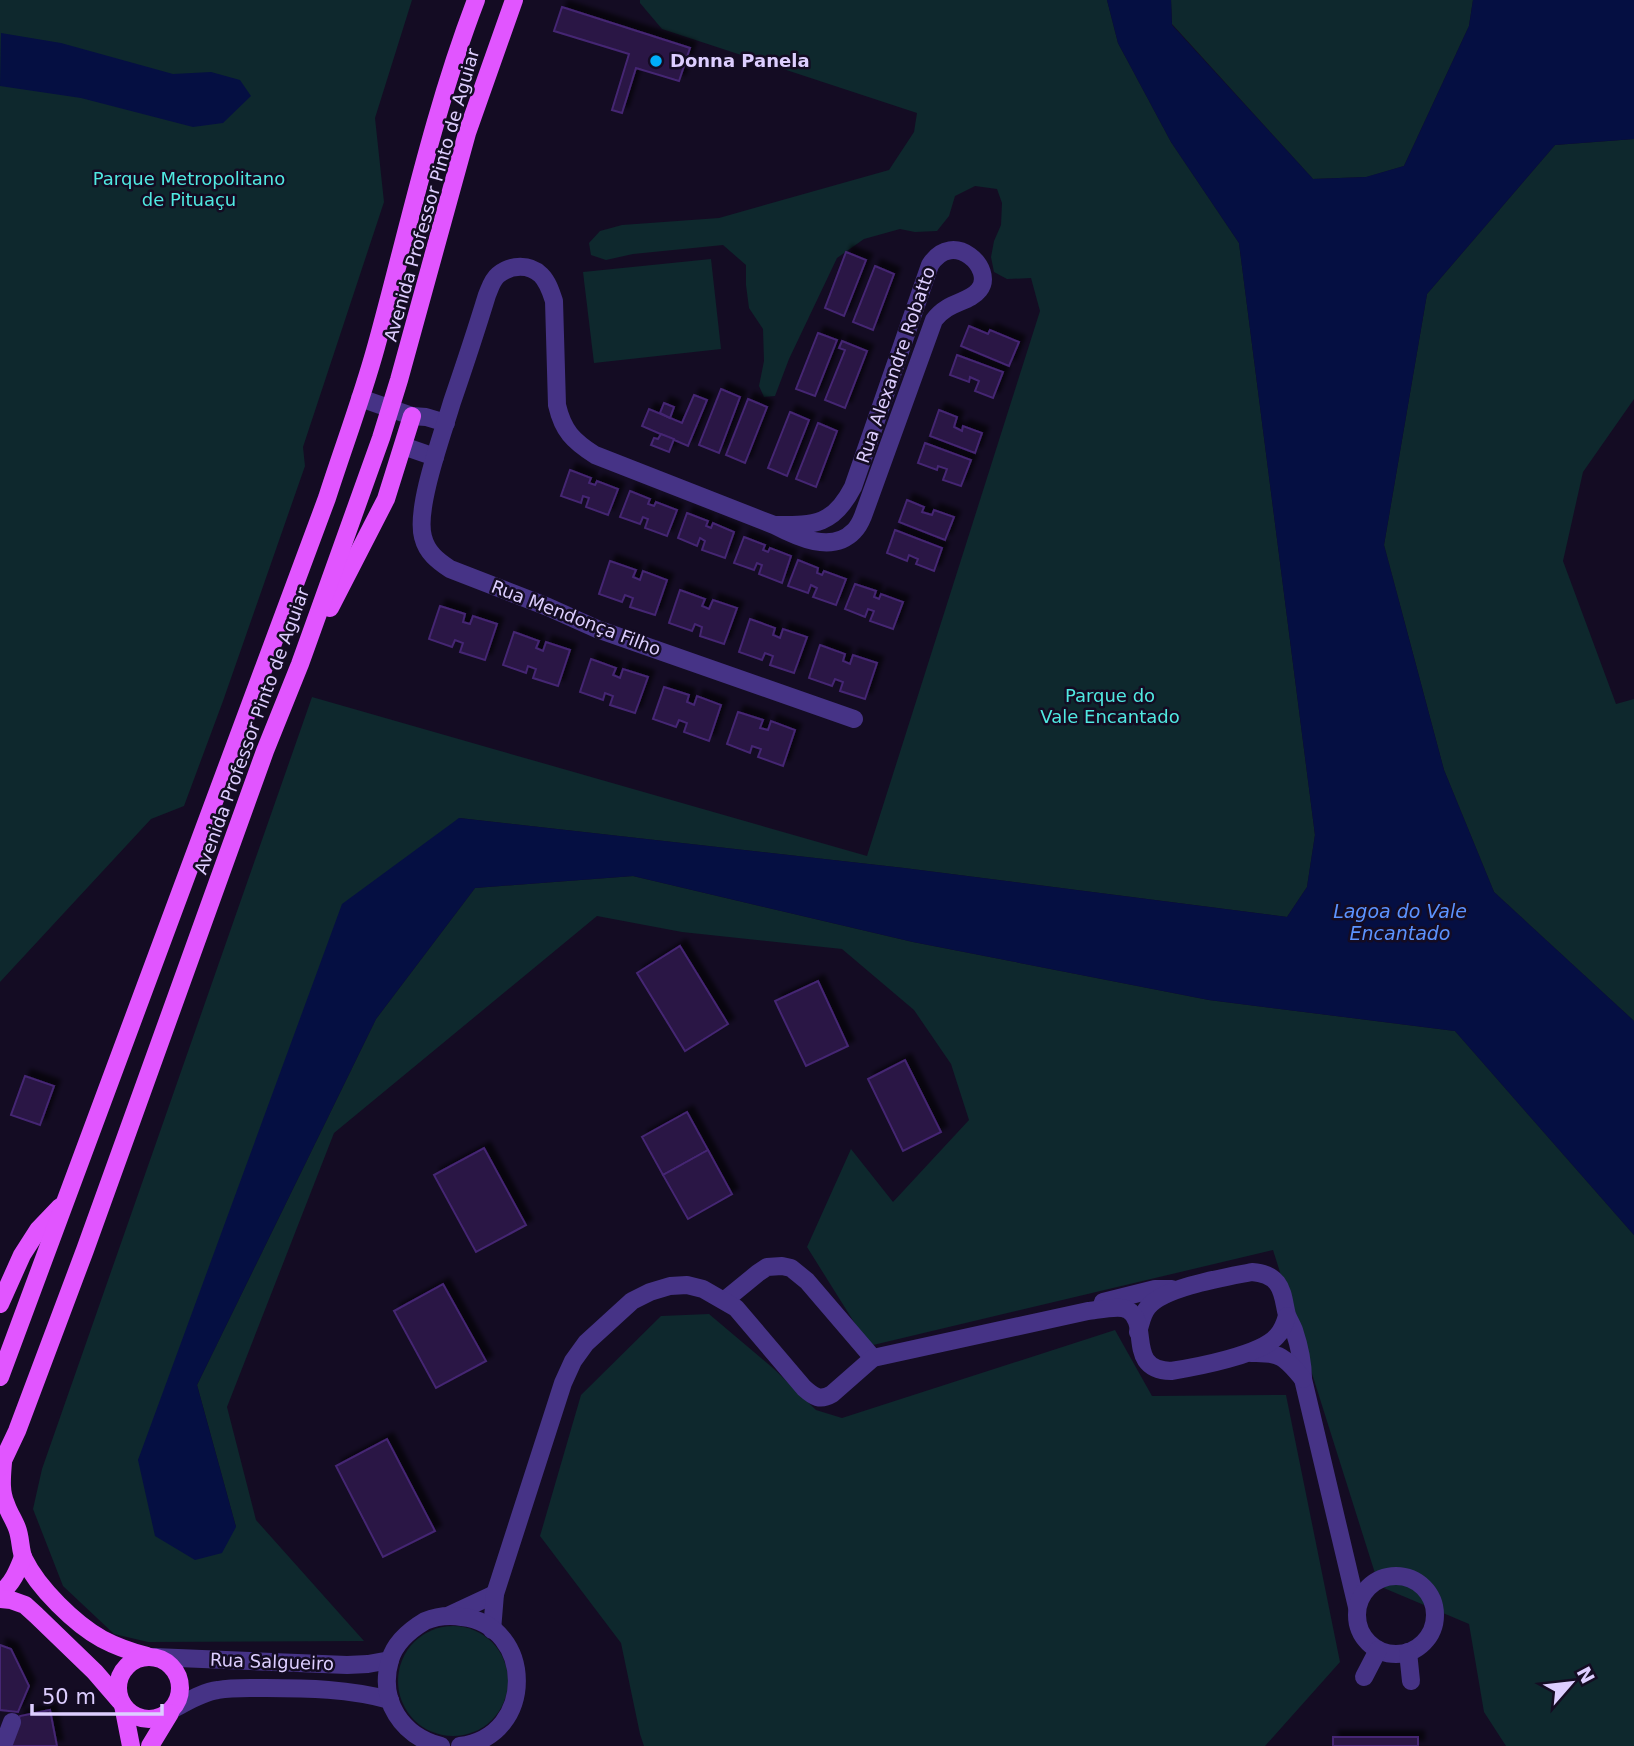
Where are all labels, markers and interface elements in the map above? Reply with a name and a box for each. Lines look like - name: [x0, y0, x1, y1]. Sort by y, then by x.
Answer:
- street label: Avenida Professor Pinto de Aguiar: [380, 45, 484, 344]
- place label: Donna Panela: [670, 50, 810, 71]
- marker: Donna Panela: [648, 53, 664, 69]
- park label: Parque Metropolitano de Pituaçu: [93, 168, 285, 210]
- street label: Rua Alexandre Robatto: [852, 264, 939, 466]
- street label: Rua Mendonça Filho: [488, 576, 664, 660]
- street label: Avenida Professor Pinto de Aguiar: [190, 584, 314, 877]
- park label: Parque do Vale Encantado: [1040, 685, 1180, 727]
- water label: Lagoa do Vale Encantado: [1333, 900, 1467, 944]
- north arrow: [1536, 1648, 1606, 1718]
- street label: Rua Salgueiro: [210, 1649, 334, 1674]
- text: N: [1573, 1663, 1599, 1687]
- scale bar: [32, 1672, 161, 1716]
- text: 50 m: [42, 1685, 96, 1709]

